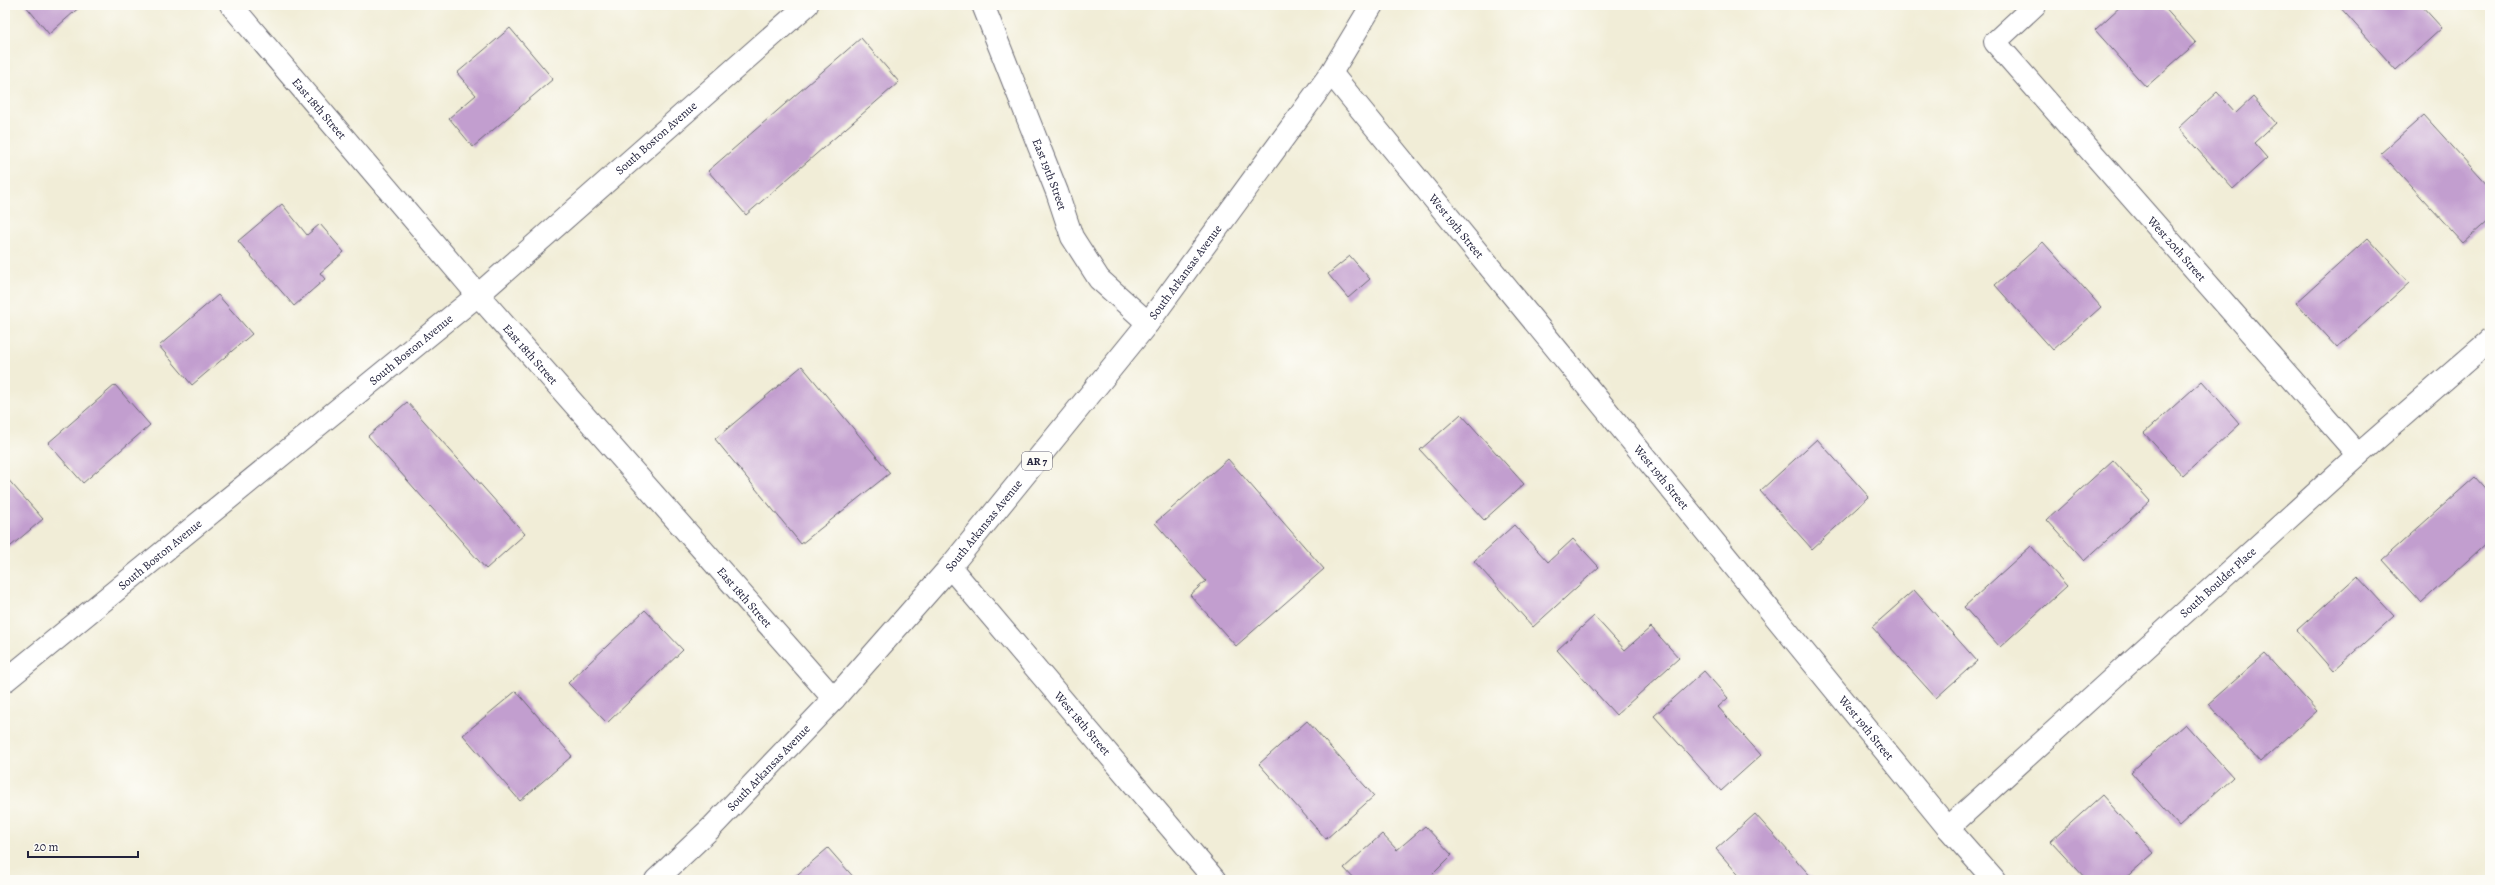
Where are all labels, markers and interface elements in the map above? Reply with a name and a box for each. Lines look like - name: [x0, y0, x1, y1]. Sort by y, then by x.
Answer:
- street label: East 18th Street: [288, 74, 350, 143]
- street label: South Boston Avenue: [612, 98, 700, 178]
- street label: East 19th Street: [1029, 136, 1071, 212]
- street label: West 19th Street: [1425, 190, 1487, 262]
- street label: West 20th Street: [2143, 212, 2210, 285]
- street label: South Arkansas Avenue: [1145, 221, 1225, 323]
- street label: South Boston Avenue: [366, 311, 456, 389]
- street label: East 18th Street: [499, 321, 561, 388]
- street label: West 19th Street: [1630, 441, 1692, 513]
- road number: AR 7: [1022, 452, 1052, 470]
- street label: South Arkansas Avenue: [942, 476, 1026, 575]
- street label: South Boston Avenue: [115, 515, 205, 594]
- street label: South Boulder Place: [2176, 543, 2260, 621]
- street label: East 18th Street: [713, 564, 776, 631]
- street label: West 18th Street: [1050, 687, 1114, 759]
- street label: West 19th Street: [1835, 692, 1897, 764]
- street label: South Arkansas Avenue: [723, 721, 814, 815]
- scale bar: [28, 833, 138, 859]
- text: 20 m: [34, 839, 58, 855]

